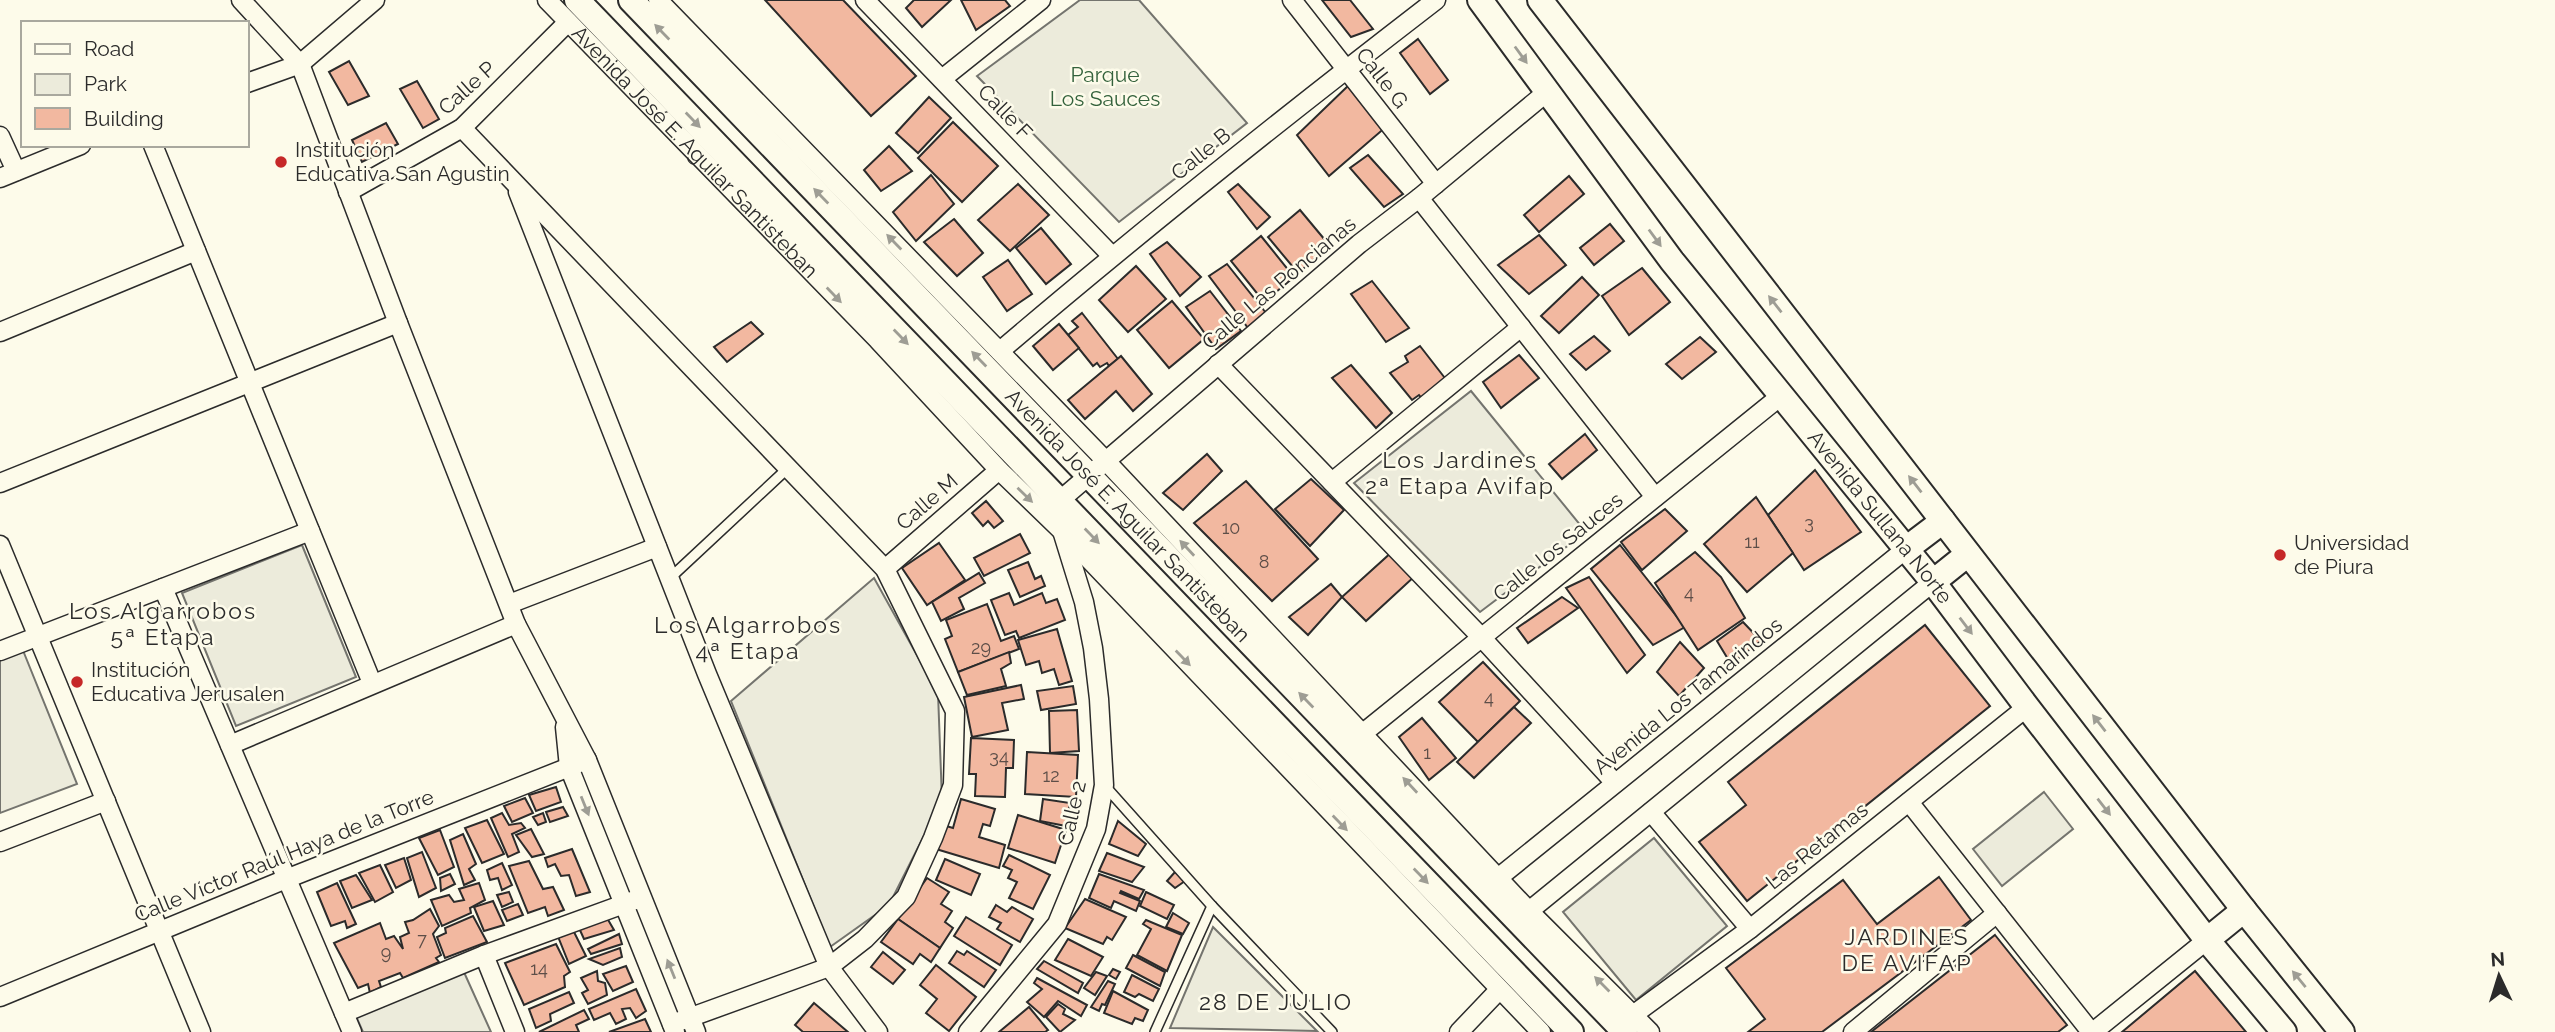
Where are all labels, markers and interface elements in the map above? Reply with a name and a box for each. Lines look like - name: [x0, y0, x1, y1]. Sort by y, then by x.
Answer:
- street label: Avenida José E. Aguilar Santisteban: [567, 20, 823, 283]
- legend: [21, 21, 248, 147]
- one-way arrow: [654, 24, 671, 41]
- text: Road: [84, 36, 134, 61]
- street label: Calle G: [1351, 42, 1414, 113]
- one-way arrow: [1513, 46, 1527, 64]
- street label: Calle P: [433, 56, 500, 120]
- park label: Parque Los Sauces: [1050, 62, 1160, 111]
- text: Park: [84, 71, 127, 96]
- street label: Calle F: [973, 79, 1038, 145]
- text: Building: [84, 106, 164, 131]
- one-way arrow: [684, 111, 700, 128]
- street label: Calle B: [1166, 122, 1235, 185]
- place label: Institución Educativa San Agustin: [295, 137, 510, 186]
- marker: Institución Educativa San Agustin: [273, 154, 289, 170]
- one-way arrow: [813, 188, 829, 205]
- street label: Calle Las Poncianas: [1197, 211, 1361, 354]
- one-way arrow: [1648, 229, 1662, 248]
- one-way arrow: [887, 234, 903, 251]
- one-way arrow: [825, 286, 841, 303]
- one-way arrow: [1768, 296, 1783, 314]
- one-way arrow: [893, 328, 910, 345]
- one-way arrow: [971, 351, 987, 368]
- street label: Avenida José E. Aguilar Santisteban: [1000, 384, 1256, 647]
- street label: Avenida Sullana Norte: [1803, 425, 1958, 608]
- district label: Los Jardines 2ª Etapa Avifap: [1365, 446, 1555, 499]
- street label: Calle M: [891, 468, 963, 535]
- one-way arrow: [1907, 476, 1922, 494]
- one-way arrow: [1016, 486, 1033, 502]
- street label: Calle los Sauces: [1488, 487, 1627, 606]
- house number: 3: [1804, 512, 1814, 533]
- house number: 10: [1222, 517, 1240, 538]
- one-way arrow: [1084, 528, 1101, 545]
- place label: Universidad de Piura: [2294, 530, 2409, 579]
- house number: 11: [1744, 531, 1760, 552]
- one-way arrow: [1180, 540, 1196, 557]
- marker: Universidad de Piura: [2272, 547, 2288, 563]
- house number: 8: [1259, 551, 1269, 572]
- house number: 4: [1684, 582, 1694, 603]
- district label: Los Algarrobos 5ª Etapa: [69, 597, 257, 650]
- district label: Los Algarrobos 4ª Etapa: [654, 611, 842, 664]
- street label: Avenida Los Tamarindos: [1588, 612, 1787, 779]
- one-way arrow: [1959, 617, 1973, 635]
- house number: 29: [971, 637, 991, 658]
- one-way arrow: [1175, 649, 1191, 666]
- place label: Institución Educativa Jerusalen: [91, 657, 285, 706]
- marker: Institución Educativa Jerusalen: [69, 674, 85, 690]
- house number: 4: [1484, 687, 1494, 708]
- one-way arrow: [1298, 692, 1314, 709]
- one-way arrow: [2091, 714, 2106, 732]
- house number: 1: [1423, 742, 1431, 763]
- house number: 34: [989, 746, 1009, 767]
- house number: 12: [1042, 765, 1060, 786]
- one-way arrow: [1402, 776, 1418, 794]
- street label: Calle 2: [1052, 778, 1091, 848]
- street label: Calle Víctor Raúl Haya de la Torre: [130, 784, 437, 927]
- one-way arrow: [579, 796, 590, 817]
- street label: Las Retamas: [1761, 797, 1873, 894]
- one-way arrow: [2097, 798, 2111, 816]
- one-way arrow: [1332, 814, 1349, 831]
- one-way arrow: [1413, 867, 1429, 884]
- district label: JARDINES DE AVIFAP: [1841, 923, 1973, 976]
- house number: 7: [417, 929, 427, 950]
- north arrow: [2464, 941, 2534, 1011]
- house number: 9: [381, 942, 391, 963]
- text: N: [2490, 948, 2506, 971]
- house number: 14: [530, 958, 548, 979]
- one-way arrow: [666, 958, 677, 979]
- one-way arrow: [2292, 970, 2307, 988]
- one-way arrow: [1594, 976, 1610, 992]
- district label: 28 DE JULIO: [1199, 988, 1353, 1015]

